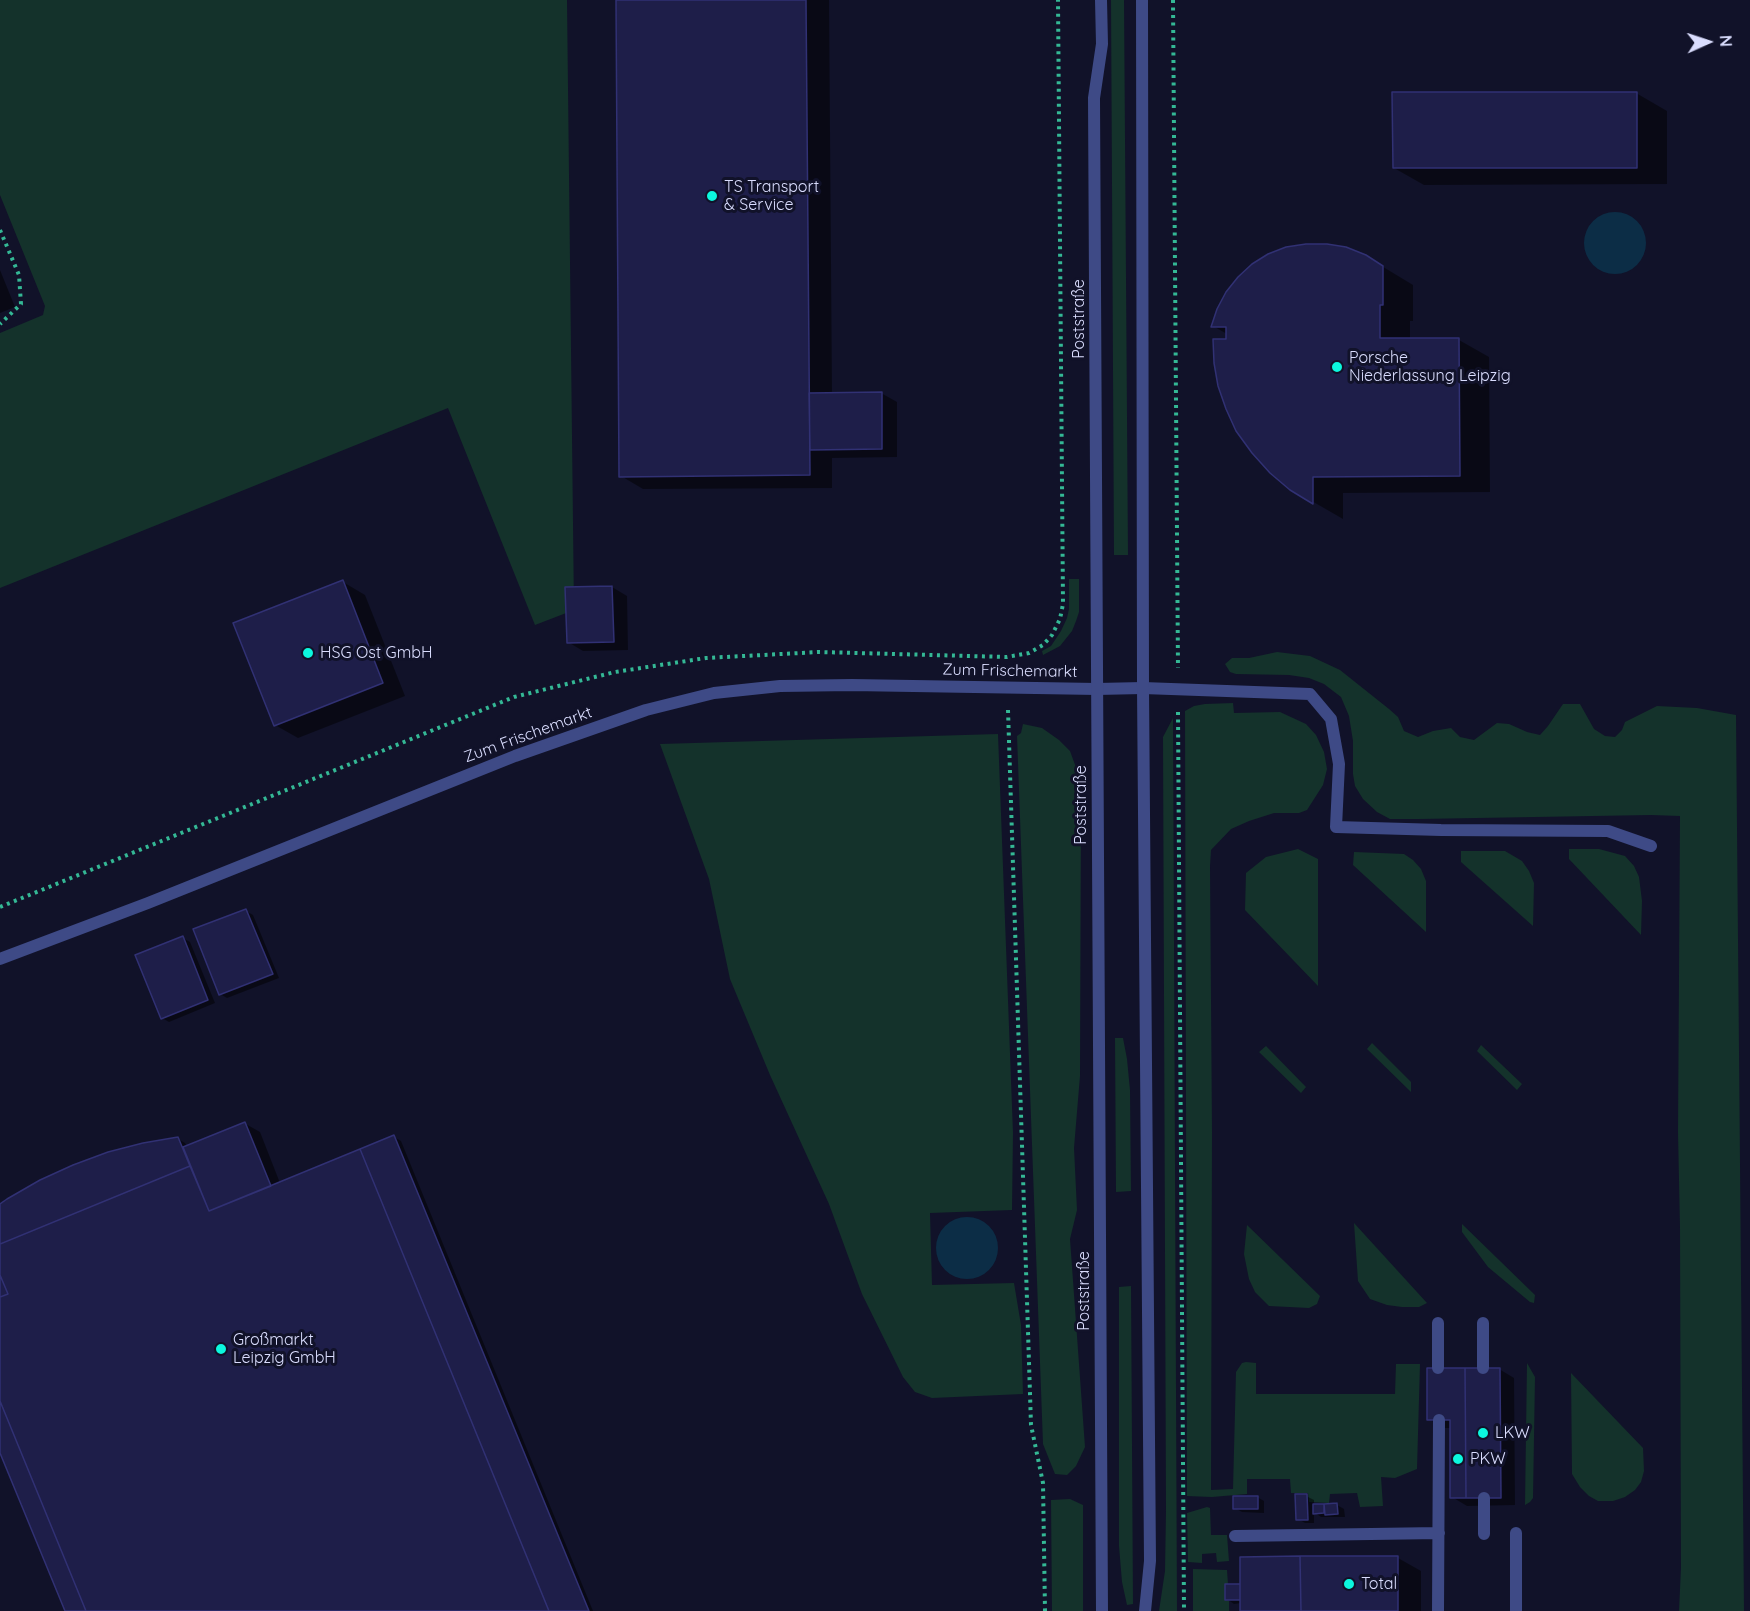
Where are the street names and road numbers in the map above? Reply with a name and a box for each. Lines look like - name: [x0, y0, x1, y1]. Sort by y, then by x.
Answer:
- street label: Poststraße: [1069, 279, 1089, 359]
- street label: Zum Frischemarkt: [942, 660, 1078, 682]
- street label: Zum Frischemarkt: [461, 703, 595, 767]
- street label: Poststraße: [1071, 765, 1091, 845]
- street label: Poststraße: [1074, 1251, 1094, 1331]

